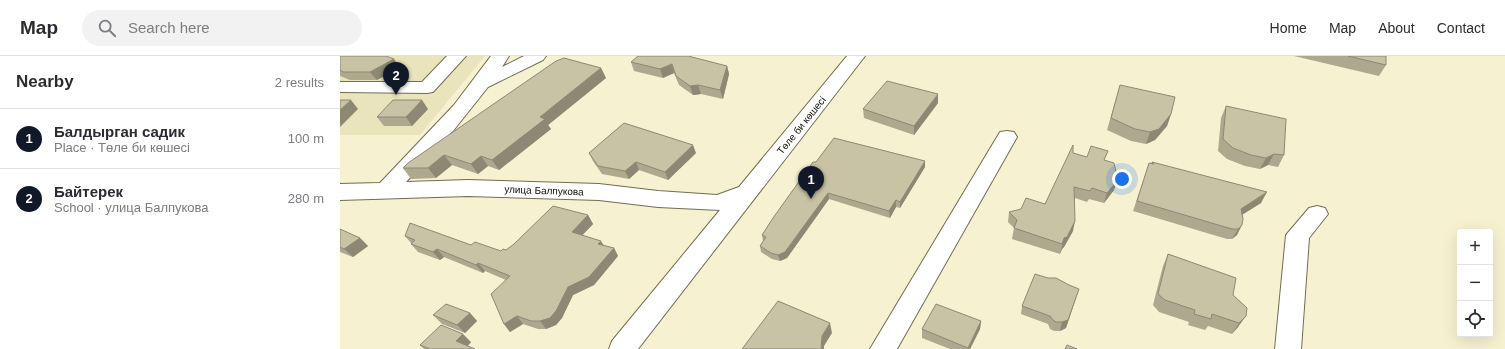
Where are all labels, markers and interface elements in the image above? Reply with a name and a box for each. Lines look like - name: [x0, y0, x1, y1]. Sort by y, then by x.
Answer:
- search box: [82, 10, 362, 46]
- text: Map: [20, 17, 58, 38]
- icon: search: [96, 17, 118, 39]
- text: Search here: [128, 19, 210, 36]
- text: Home: [1270, 20, 1307, 36]
- text: Map: [1329, 20, 1356, 36]
- text: About: [1378, 20, 1415, 36]
- text: Contact: [1437, 20, 1485, 36]
- pin: 2: [383, 62, 409, 95]
- text: Nearby: [16, 72, 74, 91]
- text: 2 results: [275, 75, 324, 90]
- street label: Төле би көшесі: [775, 94, 828, 156]
- text: Балдырган садик: [54, 123, 185, 140]
- text: 1: [25, 131, 33, 146]
- text: 100 m: [288, 131, 324, 146]
- text: Place · Төле би көшесі: [54, 140, 190, 155]
- pin: 1: [798, 166, 824, 199]
- your location: [1112, 169, 1132, 189]
- text: Байтерек: [54, 183, 123, 200]
- street label: улица Балпукова: [504, 184, 584, 197]
- text: 2: [25, 191, 33, 206]
- text: 280 m: [288, 191, 324, 206]
- text: School · улица Балпукова: [54, 200, 209, 215]
- map controls: [1457, 229, 1493, 337]
- button: +: [1457, 229, 1493, 265]
- button: −: [1457, 265, 1493, 301]
- button: locate: [1457, 301, 1493, 337]

